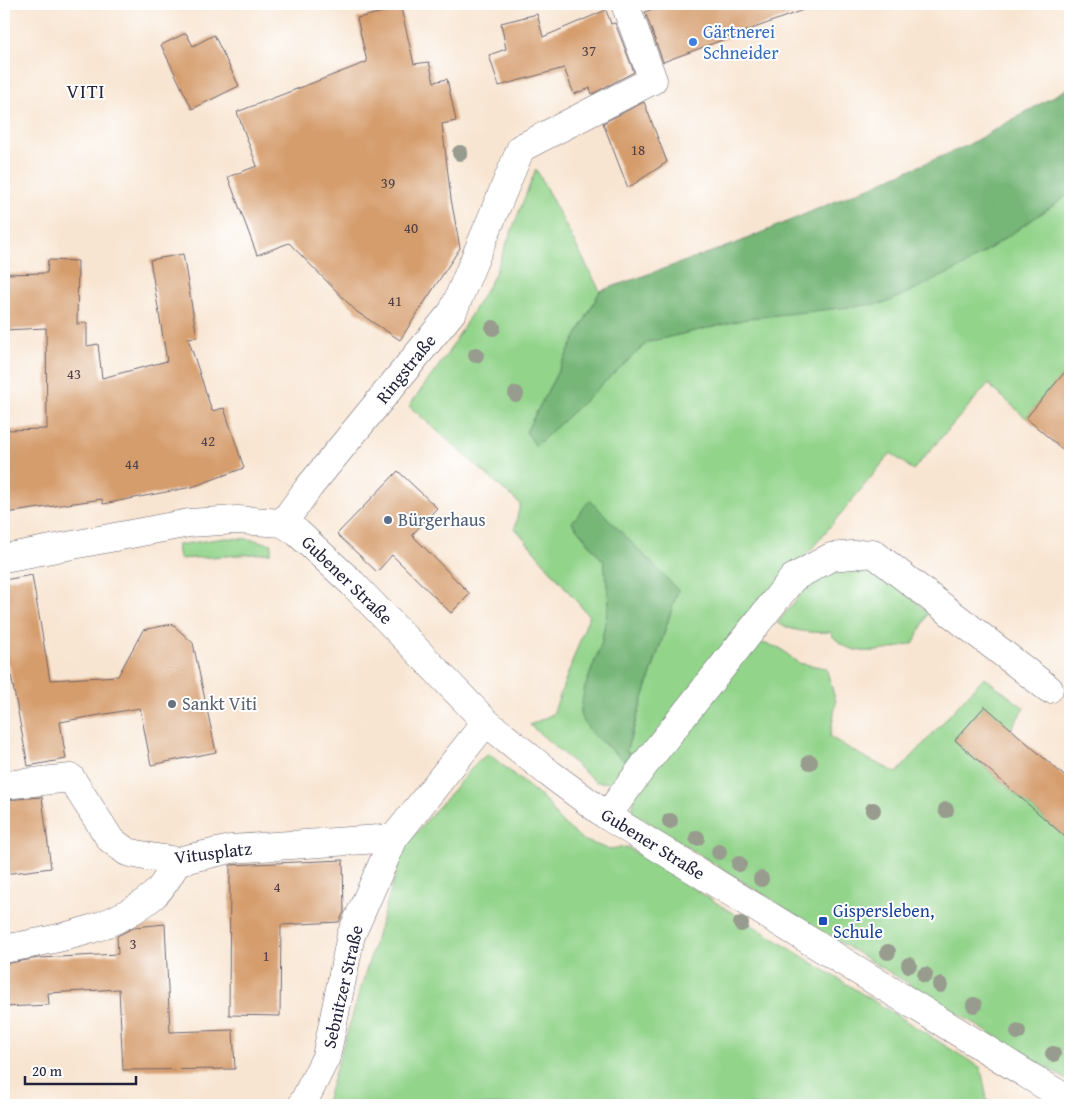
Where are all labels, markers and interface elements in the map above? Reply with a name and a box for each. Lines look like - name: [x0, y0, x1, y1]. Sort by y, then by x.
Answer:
- place label: Gärtnerei Schneider: [703, 18, 779, 66]
- marker: Gärtnerei Schneider: [687, 36, 699, 48]
- house number: 37: [582, 40, 596, 61]
- district label: VITI: [67, 77, 105, 105]
- house number: 18: [631, 139, 645, 160]
- house number: 39: [381, 172, 395, 193]
- house number: 40: [404, 217, 418, 238]
- house number: 41: [388, 290, 402, 311]
- street label: Ringstraße: [369, 328, 442, 409]
- house number: 43: [67, 363, 81, 384]
- house number: 42: [201, 430, 215, 451]
- house number: 44: [125, 453, 139, 474]
- place label: Bürgerhaus: [398, 506, 486, 533]
- marker: Bürgerhaus: [382, 514, 394, 526]
- street label: Gubener Straße: [296, 529, 399, 630]
- place label: Sankt Viti: [182, 690, 257, 717]
- marker: Sankt Viti: [166, 698, 178, 710]
- street label: Gubener Straße: [596, 801, 710, 886]
- street label: Vitusplatz: [173, 834, 253, 871]
- house number: 4: [273, 876, 281, 897]
- place label: Gispersleben, Schule: [833, 897, 934, 945]
- marker: Gispersleben, Schule: [817, 915, 829, 927]
- street label: Sebnitzer Straße: [315, 923, 370, 1051]
- house number: 3: [129, 933, 137, 954]
- house number: 1: [262, 945, 270, 966]
- scale bar: [25, 1054, 136, 1086]
- text: 20 m: [32, 1060, 63, 1081]

